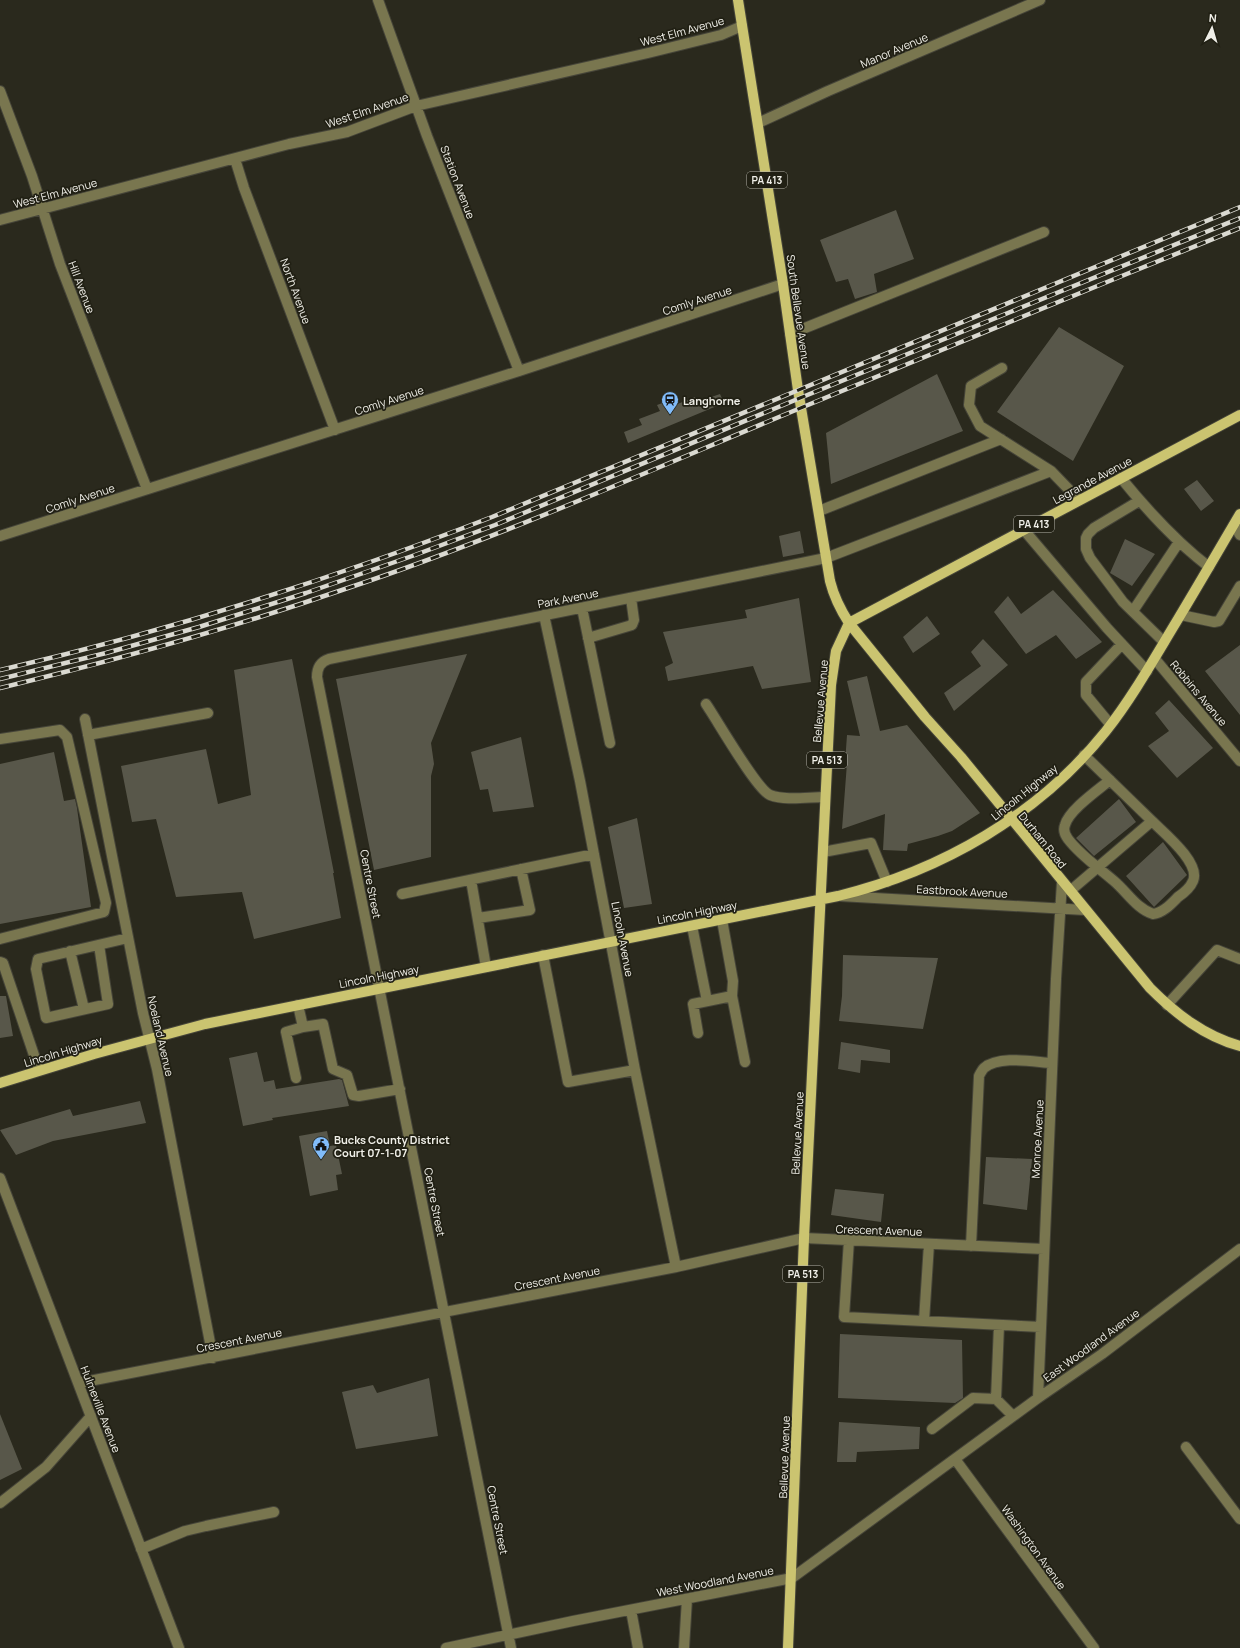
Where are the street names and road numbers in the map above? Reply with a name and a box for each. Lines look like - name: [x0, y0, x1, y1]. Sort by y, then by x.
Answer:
- street label: West Elm Avenue: [638, 12, 726, 49]
- street label: Manor Avenue: [858, 29, 931, 71]
- street label: West Elm Avenue: [324, 89, 411, 131]
- street label: Station Avenue: [437, 143, 479, 221]
- road number: PA 413: [747, 172, 787, 188]
- street label: West Elm Avenue: [11, 174, 99, 211]
- street label: South Bellevue Avenue: [784, 254, 815, 371]
- street label: North Avenue: [277, 256, 315, 326]
- street label: Hill Avenue: [65, 259, 99, 316]
- street label: Comly Avenue: [660, 282, 734, 318]
- street label: Comly Avenue: [352, 382, 426, 418]
- street label: Legrande Avenue: [1050, 453, 1135, 507]
- street label: Comly Avenue: [43, 480, 117, 516]
- road number: PA 413: [1014, 516, 1054, 532]
- street label: Park Avenue: [536, 585, 600, 611]
- street label: Robbins Avenue: [1167, 657, 1231, 729]
- street label: Bellevue Avenue: [809, 658, 831, 743]
- road number: PA 513: [807, 752, 847, 768]
- street label: Lincoln Highway: [988, 760, 1060, 823]
- street label: Durham Road: [1016, 809, 1070, 871]
- street label: Centre Street: [357, 848, 385, 920]
- street label: Eastbrook Avenue: [916, 881, 1009, 901]
- street label: Lincoln Highway: [656, 897, 739, 927]
- street label: Lincoln Avenue: [608, 900, 638, 978]
- street label: Lincoln Highway: [338, 961, 421, 991]
- street label: Noeland Avenue: [144, 994, 178, 1078]
- street label: Lincoln Highway: [22, 1032, 104, 1070]
- street label: Bellevue Avenue: [787, 1091, 807, 1175]
- street label: Monroe Avenue: [1027, 1099, 1047, 1179]
- street label: Centre Street: [421, 1166, 449, 1238]
- street label: Crescent Avenue: [835, 1221, 923, 1239]
- street label: Crescent Avenue: [513, 1262, 602, 1294]
- road number: PA 513: [783, 1266, 823, 1282]
- street label: East Woodland Avenue: [1040, 1305, 1143, 1385]
- street label: Crescent Avenue: [195, 1324, 284, 1356]
- street label: Hulmeville Avenue: [78, 1363, 125, 1455]
- street label: Bellevue Avenue: [775, 1415, 793, 1499]
- street label: Centre Street: [484, 1484, 512, 1556]
- street label: Washington Avenue: [998, 1502, 1070, 1593]
- street label: West Woodland Avenue: [655, 1562, 775, 1600]

